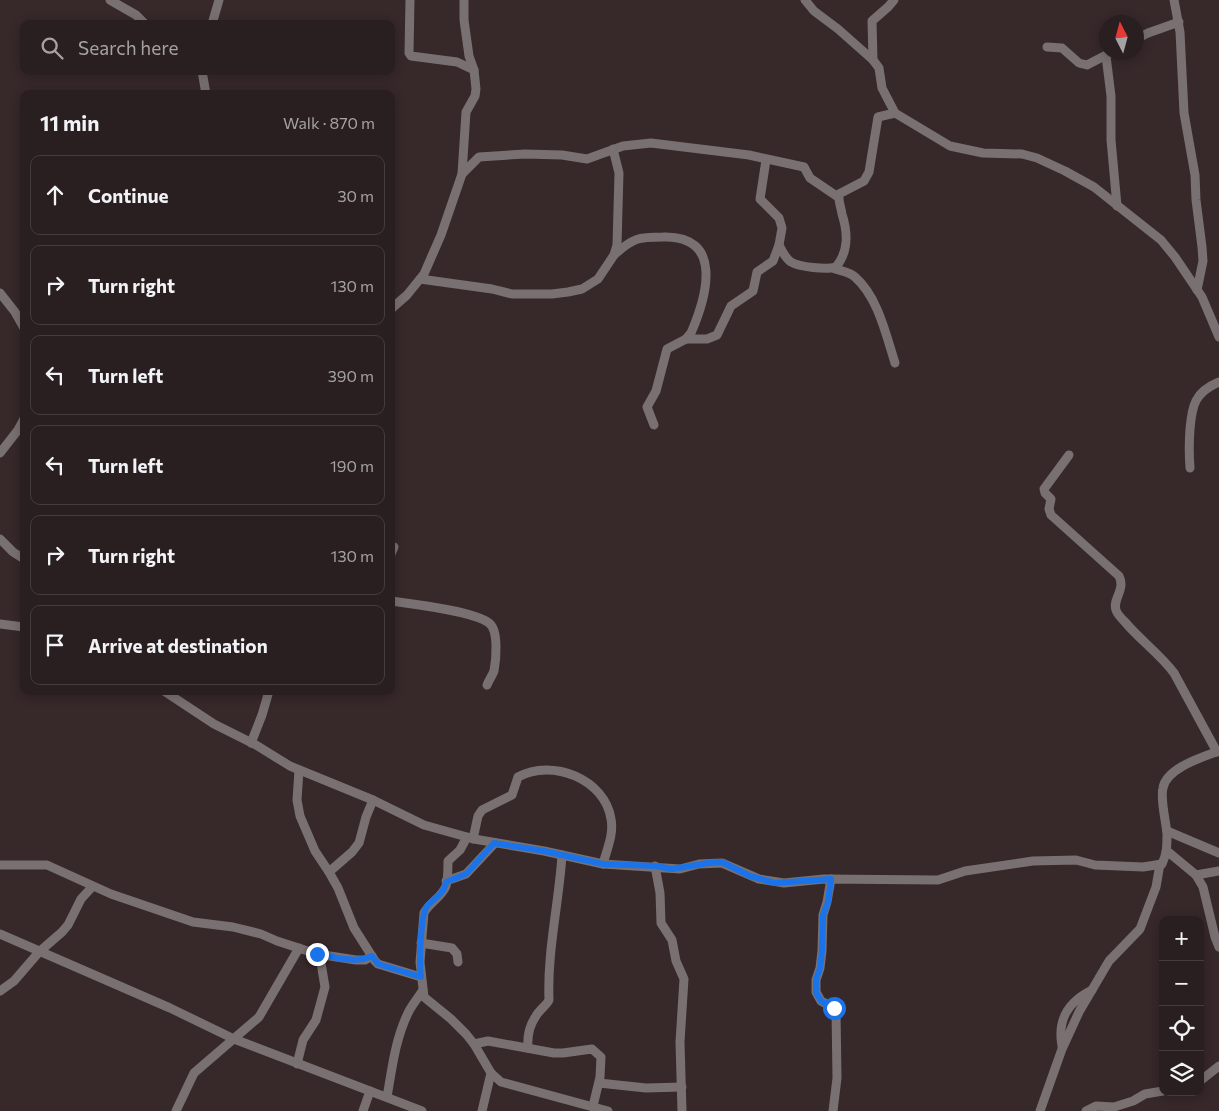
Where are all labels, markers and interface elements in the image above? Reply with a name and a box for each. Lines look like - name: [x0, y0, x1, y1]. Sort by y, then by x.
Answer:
- north arrow: [1099, 15, 1144, 60]
- search box: [20, 20, 395, 75]
- icon: search: [38, 34, 66, 62]
- text: Search here: [78, 36, 178, 59]
- text: 11 min: [40, 110, 99, 135]
- text: Walk · 870 m: [283, 113, 375, 132]
- icon: ahead: [41, 181, 69, 209]
- text: Continue: [88, 184, 168, 207]
- text: 30 m: [337, 186, 374, 205]
- icon: right: [41, 271, 69, 299]
- text: Turn right: [88, 274, 175, 297]
- text: 130 m: [331, 276, 374, 295]
- icon: left: [41, 361, 69, 389]
- text: Turn left: [88, 364, 163, 387]
- text: 390 m: [328, 366, 374, 385]
- icon: left: [41, 451, 69, 479]
- text: Turn left: [88, 454, 163, 477]
- text: 190 m: [330, 456, 374, 475]
- icon: right: [41, 541, 69, 569]
- text: Turn right: [88, 544, 175, 567]
- text: 130 m: [331, 546, 374, 565]
- icon: arrive: [41, 631, 69, 659]
- text: Arrive at destination: [88, 634, 268, 657]
- map controls: [1159, 916, 1204, 1096]
- button: +: [1159, 916, 1204, 961]
- route end: [306, 943, 329, 966]
- button: −: [1159, 961, 1204, 1006]
- route start: [823, 997, 846, 1020]
- button: locate: [1159, 1006, 1204, 1051]
- button: layers: [1159, 1051, 1204, 1096]

